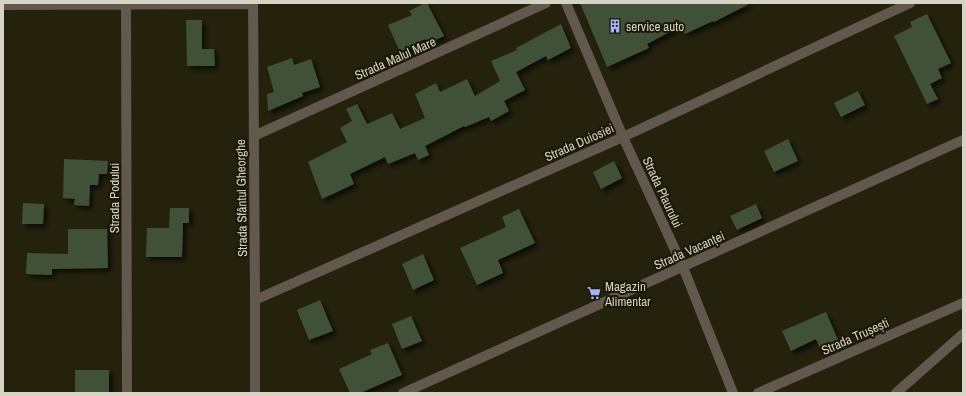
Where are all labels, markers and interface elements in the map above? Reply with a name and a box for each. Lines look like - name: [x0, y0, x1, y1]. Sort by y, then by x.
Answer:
- building icon: service auto: [607, 18, 623, 34]
- place label: service auto: [626, 18, 684, 35]
- street label: Strada Malul Mare: [352, 33, 439, 84]
- street label: Strada Duiosiei: [542, 120, 617, 165]
- street label: Strada Sfântul Gheorghe: [232, 139, 251, 257]
- street label: Strada Plaurului: [639, 154, 686, 230]
- street label: Strada Podului: [106, 163, 123, 233]
- street label: Strada Vacanței: [651, 227, 727, 274]
- place label: Magazin Alimentar: [604, 278, 651, 310]
- supermarket icon: Magazin Alimentar: [586, 285, 602, 301]
- street label: Strada Trușești: [819, 314, 892, 359]

